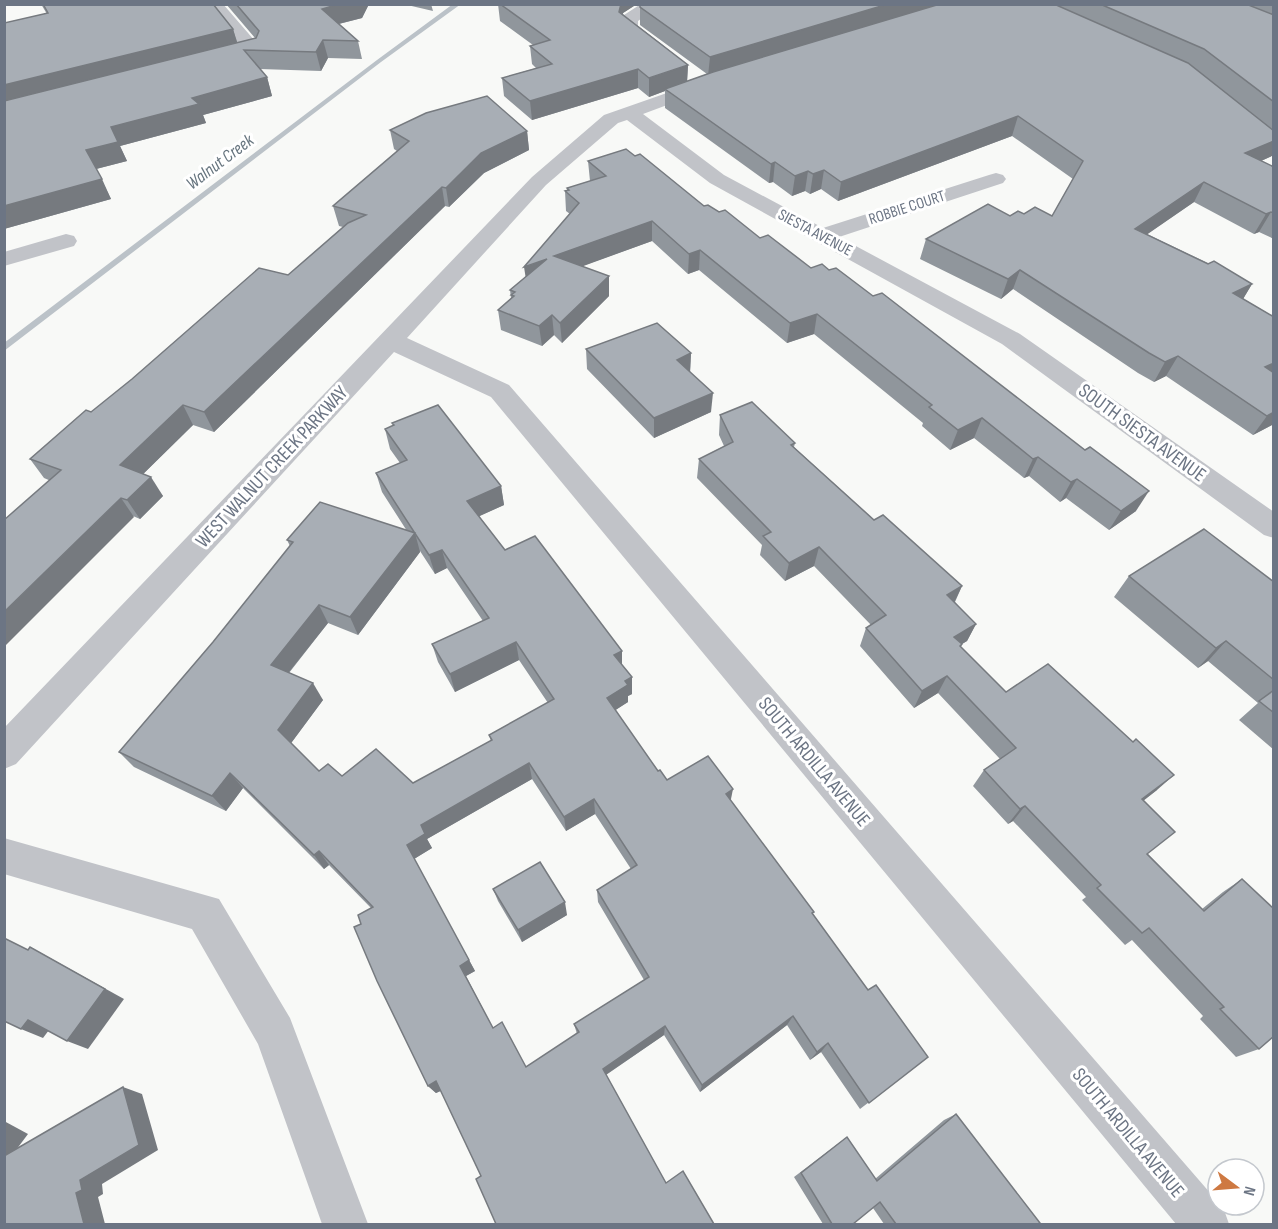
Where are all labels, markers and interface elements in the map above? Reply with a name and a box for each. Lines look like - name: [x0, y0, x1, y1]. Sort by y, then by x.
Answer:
- water label: Walnut Creek: [182, 129, 259, 194]
- street label: ROBBIE COURT: [867, 187, 948, 229]
- street label: SIESTA AVENUE: [775, 205, 855, 261]
- street label: SOUTH SIESTA AVENUE: [1074, 379, 1210, 487]
- street label: WEST WALNUT CREEK PARKWAY: [191, 381, 354, 553]
- street label: SOUTH ARDILLA AVENUE: [753, 692, 875, 832]
- street label: SOUTH ARDILLA AVENUE: [1067, 1063, 1189, 1203]
- north arrow: [1206, 1157, 1266, 1217]
- text: N: [1239, 1184, 1259, 1197]

